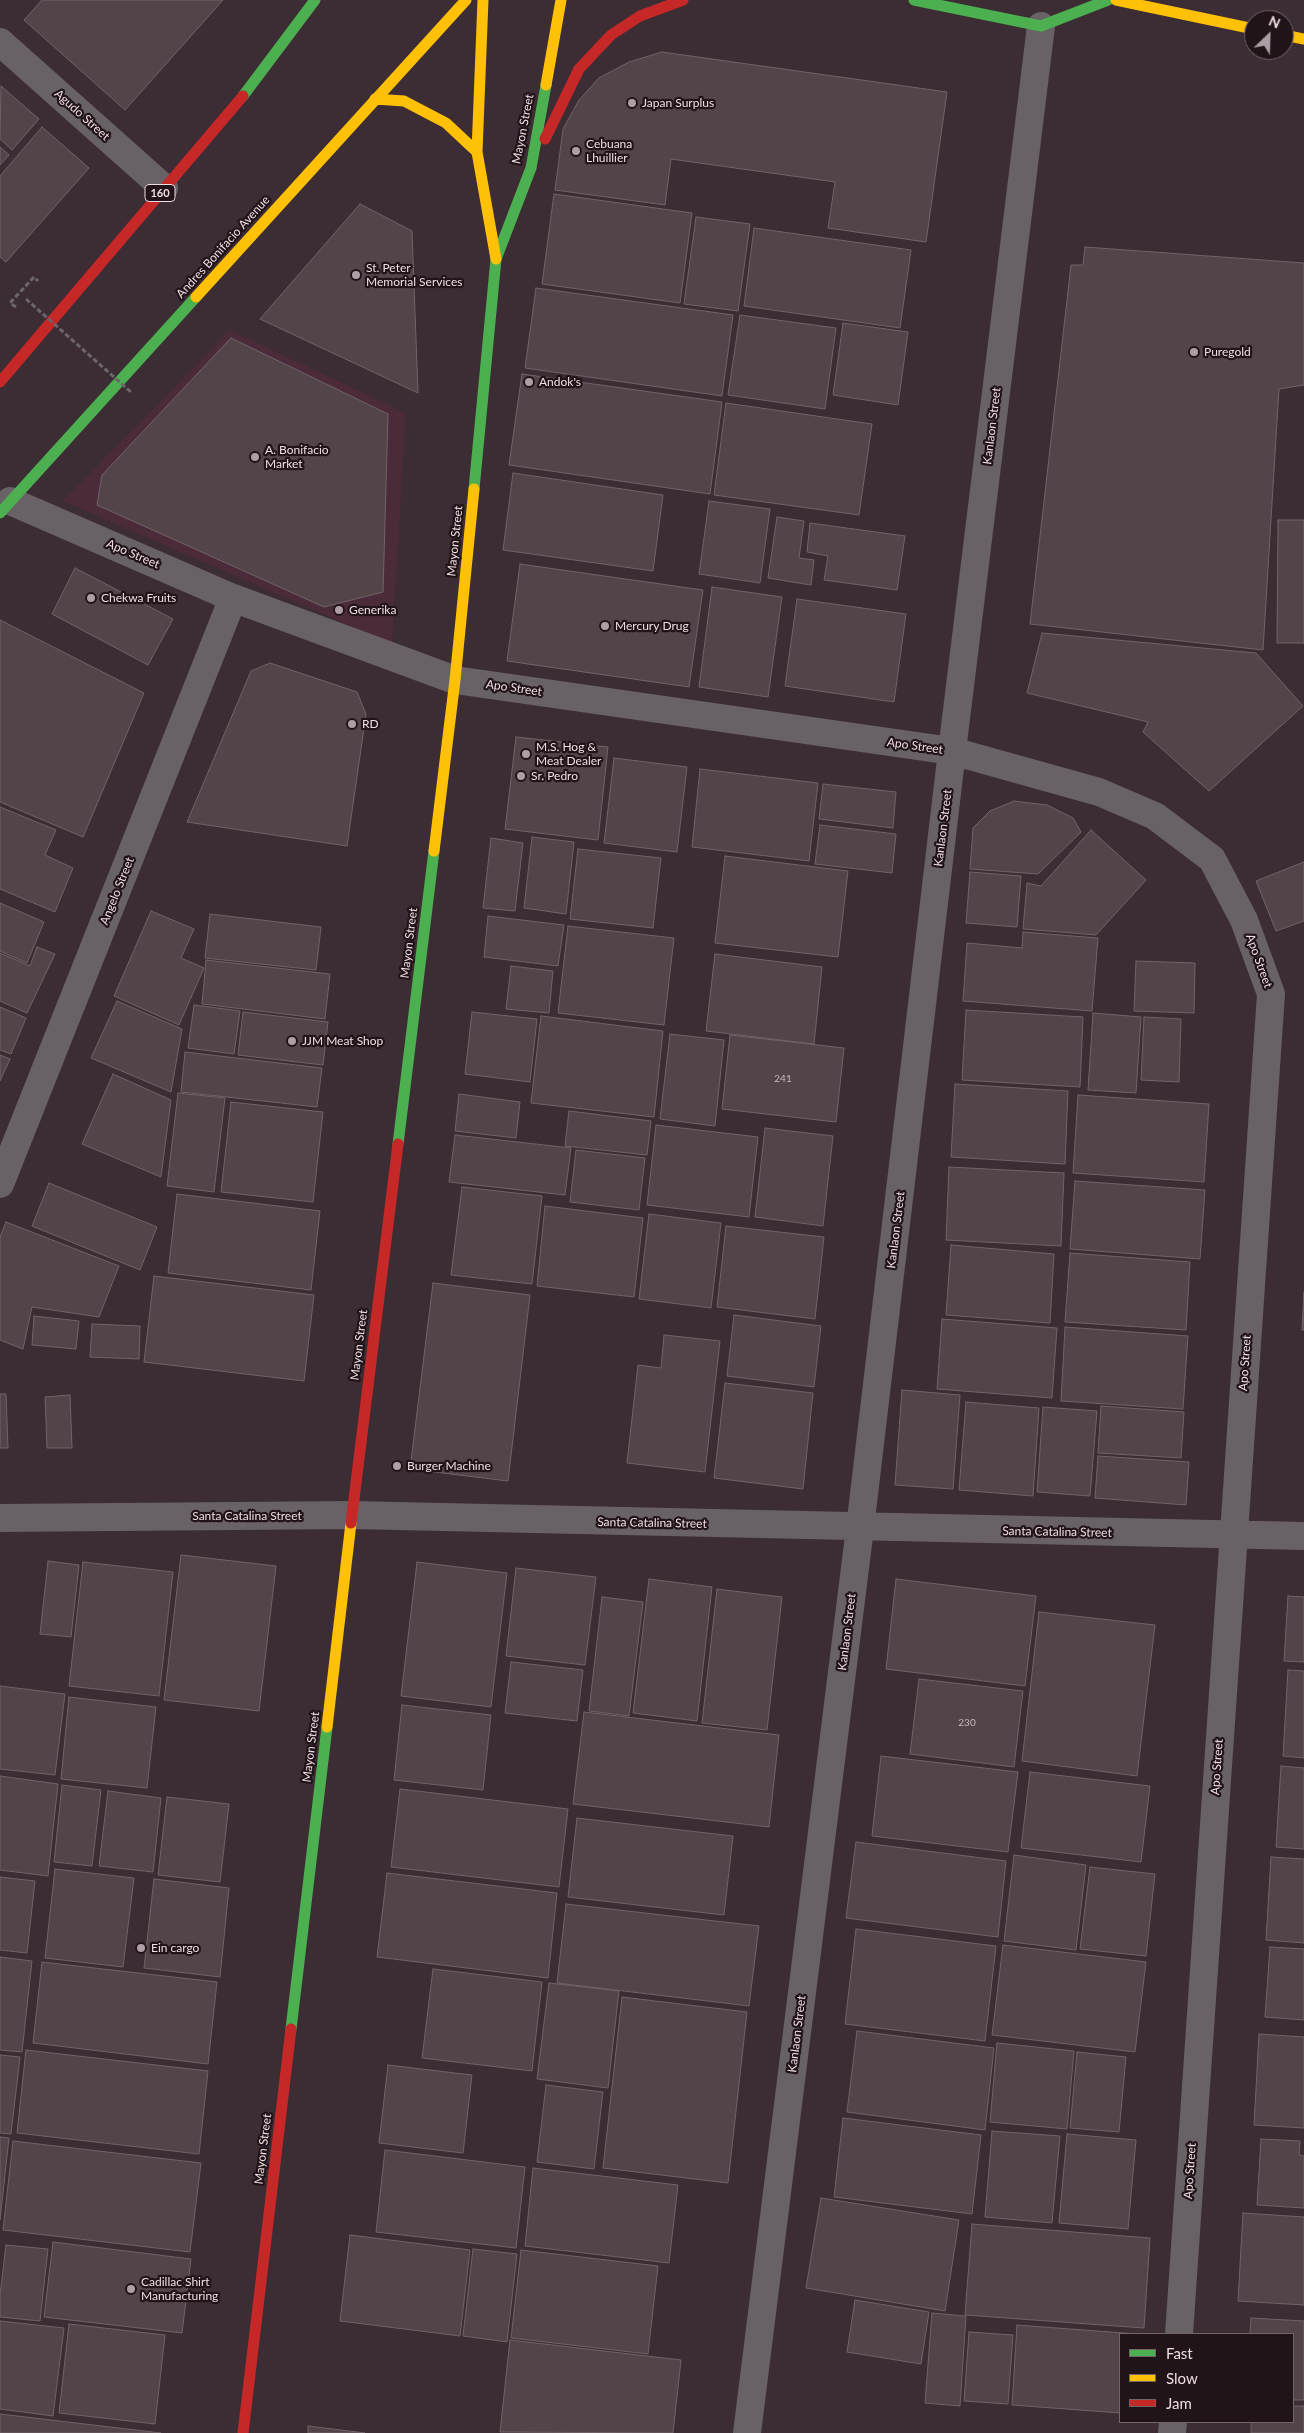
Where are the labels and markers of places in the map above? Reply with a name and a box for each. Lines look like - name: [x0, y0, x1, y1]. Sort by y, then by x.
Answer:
- place label: Japan Surplus: [642, 96, 714, 110]
- marker: Japan Surplus: [626, 97, 638, 109]
- place label: Cebuana Lhuillier: [586, 137, 632, 165]
- marker: Cebuana Lhuillier: [570, 145, 582, 157]
- place label: St. Peter Memorial Services: [366, 261, 462, 289]
- marker: St. Peter Memorial Services: [350, 269, 362, 281]
- place label: Puregold: [1204, 345, 1251, 359]
- marker: Puregold: [1188, 346, 1200, 358]
- place label: Andok's: [539, 375, 581, 389]
- marker: Andok's: [523, 376, 535, 388]
- place label: A. Bonifacio Market: [265, 443, 329, 471]
- marker: A. Bonifacio Market: [249, 451, 261, 463]
- place label: Chekwa Fruits: [101, 591, 176, 605]
- marker: Chekwa Fruits: [85, 592, 97, 604]
- place label: Generika: [349, 603, 396, 617]
- marker: Generika: [333, 604, 345, 616]
- place label: Mercury Drug: [615, 619, 689, 633]
- marker: Mercury Drug: [599, 620, 611, 632]
- place label: RD: [362, 717, 379, 731]
- marker: RD: [346, 718, 358, 730]
- place label: M.S. Hog & Meat Dealer: [536, 740, 601, 768]
- marker: M.S. Hog & Meat Dealer: [520, 748, 532, 760]
- place label: Sr. Pedro: [531, 769, 578, 783]
- marker: Sr. Pedro: [515, 770, 527, 782]
- place label: JJM Meat Shop: [302, 1034, 383, 1048]
- marker: JJM Meat Shop: [286, 1035, 298, 1047]
- place label: Burger Machine: [407, 1459, 491, 1473]
- marker: Burger Machine: [391, 1460, 403, 1472]
- place label: Ein cargo: [151, 1941, 199, 1955]
- marker: Ein cargo: [135, 1942, 147, 1954]
- place label: Cadillac Shirt Manufacturing: [141, 2275, 218, 2303]
- marker: Cadillac Shirt Manufacturing: [125, 2283, 137, 2295]

